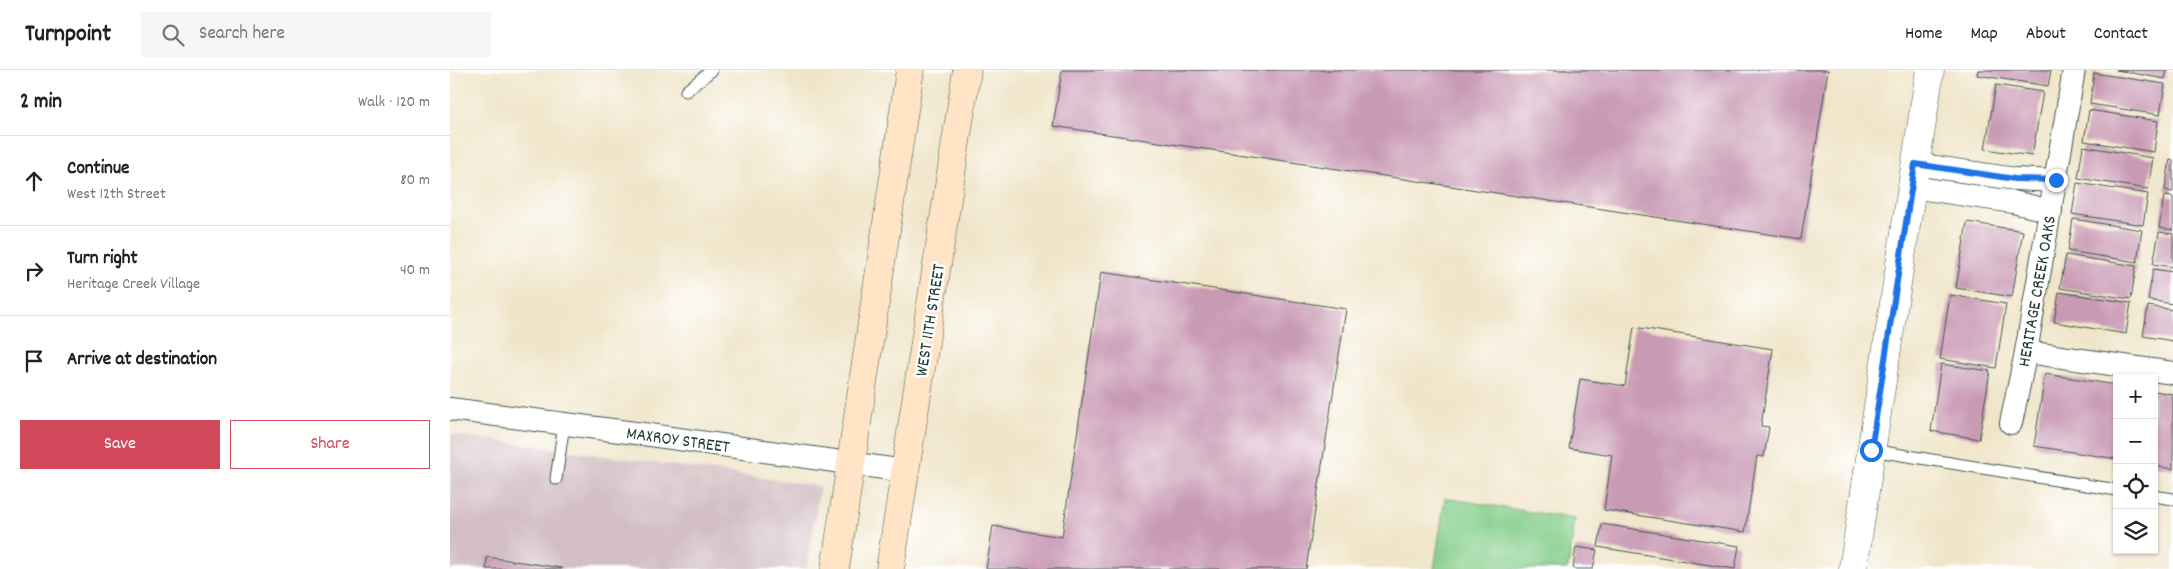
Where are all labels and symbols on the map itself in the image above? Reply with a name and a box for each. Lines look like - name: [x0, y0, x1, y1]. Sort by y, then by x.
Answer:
- route end: [2045, 169, 2068, 192]
- street label: HERITAGE CREEK OAKS: [2013, 214, 2064, 369]
- street label: WEST 11TH STREET: [910, 262, 953, 378]
- street label: MAXROY STREET: [624, 422, 731, 461]
- route start: [1860, 439, 1883, 462]

